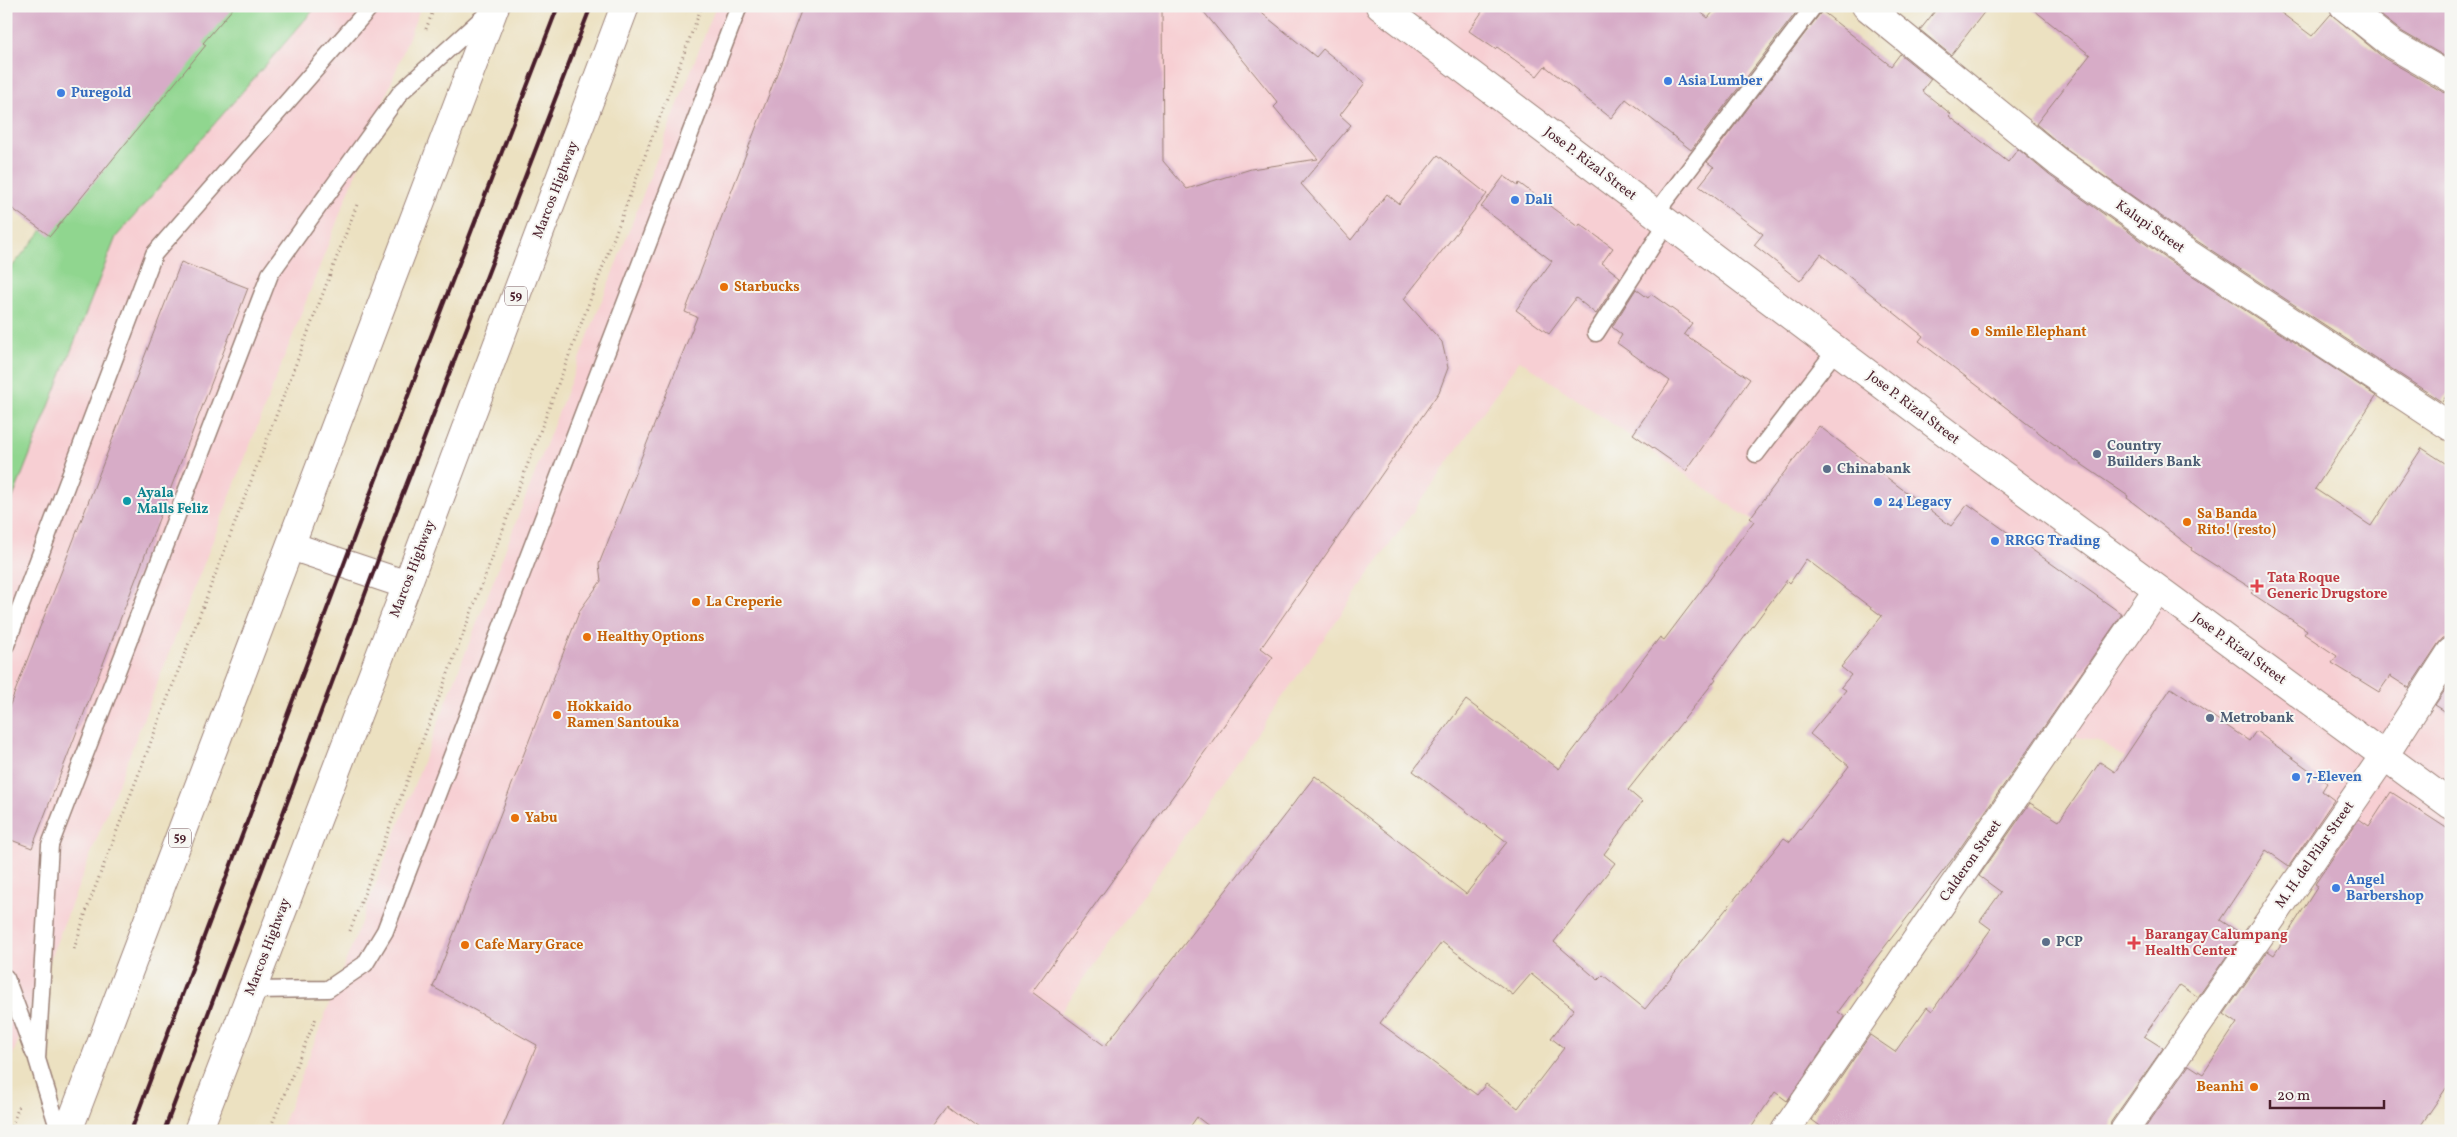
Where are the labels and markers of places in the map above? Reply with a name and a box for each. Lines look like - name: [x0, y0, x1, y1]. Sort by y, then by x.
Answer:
- place label: Asia Lumber: [1678, 72, 1763, 91]
- marker: Asia Lumber: [1662, 75, 1674, 87]
- place label: Puregold: [71, 84, 132, 103]
- marker: Puregold: [55, 87, 67, 99]
- place label: Dali: [1525, 191, 1553, 210]
- marker: Dali: [1509, 194, 1521, 206]
- place label: Starbucks: [734, 278, 800, 297]
- marker: Starbucks: [718, 281, 730, 293]
- place label: Smile Elephant: [1985, 323, 2087, 342]
- marker: Smile Elephant: [1969, 326, 1981, 338]
- place label: Country Builders Bank: [2107, 437, 2201, 472]
- marker: Country Builders Bank: [2091, 448, 2103, 460]
- place label: Chinabank: [1837, 460, 1911, 479]
- marker: Chinabank: [1821, 463, 1833, 475]
- place label: Ayala Malls Feliz: [137, 484, 209, 519]
- place label: 24 Legacy: [1888, 493, 1952, 512]
- marker: Ayala Malls Feliz: [121, 495, 133, 507]
- marker: 24 Legacy: [1872, 496, 1884, 508]
- place label: Sa Banda Rito! (resto): [2197, 505, 2276, 540]
- marker: Sa Banda Rito! (resto): [2181, 516, 2193, 528]
- place label: RRGG Trading: [2005, 532, 2100, 551]
- marker: RRGG Trading: [1989, 535, 2001, 547]
- place label: Tata Roque Generic Drugstore: [2267, 569, 2387, 604]
- marker: Tata Roque Generic Drugstore: [2251, 580, 2263, 592]
- place label: La Creperie: [706, 593, 782, 612]
- marker: La Creperie: [690, 596, 702, 608]
- place label: Healthy Options: [597, 628, 705, 647]
- marker: Healthy Options: [581, 631, 593, 643]
- place label: Hokkaido Ramen Santouka: [567, 698, 680, 733]
- marker: Hokkaido Ramen Santouka: [551, 709, 563, 721]
- place label: Metrobank: [2220, 709, 2295, 728]
- marker: Metrobank: [2204, 712, 2216, 724]
- place label: 7-Eleven: [2306, 768, 2362, 787]
- marker: 7-Eleven: [2290, 771, 2302, 783]
- place label: Yabu: [525, 809, 558, 828]
- marker: Yabu: [509, 812, 521, 824]
- place label: Angel Barbershop: [2346, 871, 2424, 906]
- marker: Angel Barbershop: [2330, 882, 2342, 894]
- place label: Barangay Calumpang Health Center: [2145, 926, 2288, 961]
- place label: PCP: [2056, 933, 2083, 952]
- place label: Cafe Mary Grace: [475, 936, 583, 955]
- marker: PCP: [2040, 936, 2052, 948]
- marker: Barangay Calumpang Health Center: [2127, 936, 2141, 950]
- marker: Cafe Mary Grace: [459, 939, 471, 951]
- place label: Beanhi: [2197, 1078, 2244, 1097]
- marker: Beanhi: [2248, 1081, 2260, 1093]

